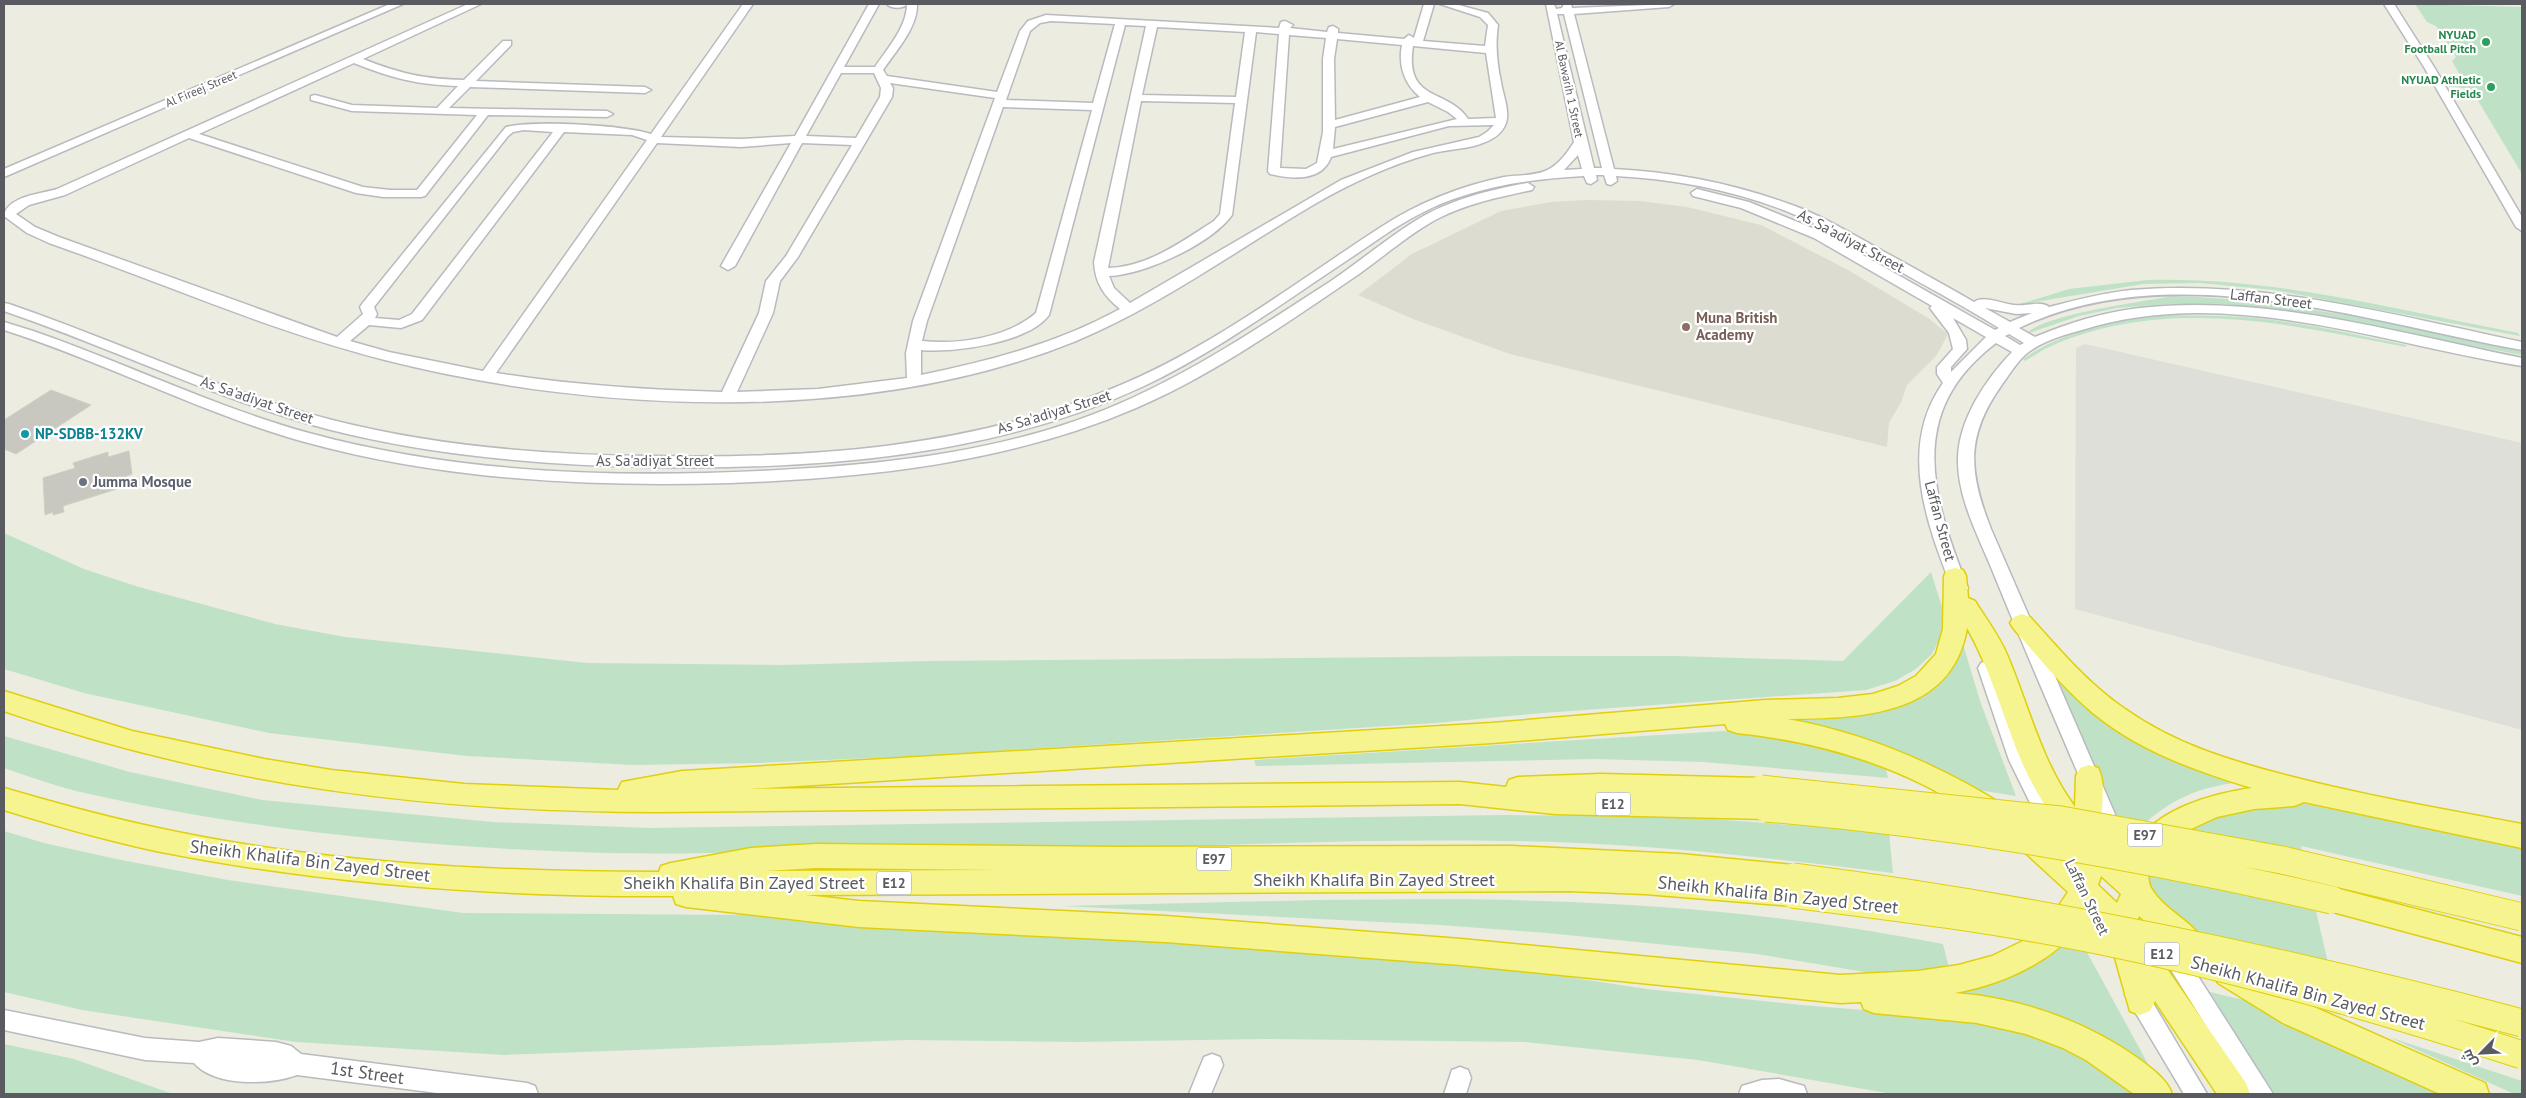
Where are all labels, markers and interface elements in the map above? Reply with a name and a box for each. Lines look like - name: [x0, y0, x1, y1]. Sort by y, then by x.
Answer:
- place label: NYUAD Football Pitch: [2404, 27, 2476, 56]
- marker: NYUAD Football Pitch: [2480, 36, 2492, 48]
- street label: Al Bawarih 1 Street: [1552, 39, 1587, 139]
- street label: Al Fireej Street: [163, 67, 239, 110]
- place label: NYUAD Athletic Fields: [2401, 72, 2481, 101]
- marker: NYUAD Athletic Fields: [2485, 81, 2497, 93]
- street label: As Sa'adiyat Street: [1795, 204, 1908, 277]
- street label: Laffan Street: [2229, 284, 2313, 313]
- place label: Muna British Academy: [1696, 308, 1777, 344]
- marker: Muna British Academy: [1680, 321, 1692, 333]
- street label: As Sa'adiyat Street: [198, 371, 316, 428]
- street label: As Sa'adiyat Street: [995, 385, 1113, 438]
- place label: NP-SDBB-132KV: [35, 424, 144, 443]
- marker: NP-SDBB-132KV: [19, 428, 31, 440]
- street label: As Sa'adiyat Street: [596, 451, 714, 470]
- place label: Jumma Mosque: [92, 472, 192, 491]
- marker: Jumma Mosque: [77, 476, 89, 488]
- street label: Laffan Street: [1921, 479, 1960, 563]
- road number: E12: [1596, 792, 1630, 816]
- road number: E97: [2128, 824, 2162, 846]
- street label: Sheikh Khalifa Bin Zayed Street: [189, 834, 431, 887]
- road number: E97: [1196, 848, 1232, 871]
- street label: Laffan Street: [2061, 856, 2114, 938]
- street label: Sheikh Khalifa Bin Zayed Street: [1253, 868, 1495, 891]
- street label: Sheikh Khalifa Bin Zayed Street: [1657, 870, 1899, 919]
- street label: Sheikh Khalifa Bin Zayed Street: [623, 871, 865, 894]
- road number: E12: [876, 871, 912, 894]
- road number: E12: [2144, 942, 2180, 966]
- street label: Sheikh Khalifa Bin Zayed Street: [2188, 950, 2428, 1035]
- north arrow: [2456, 1028, 2506, 1078]
- text: ش: [2457, 1046, 2481, 1070]
- street label: 1st Street: [329, 1056, 405, 1089]

